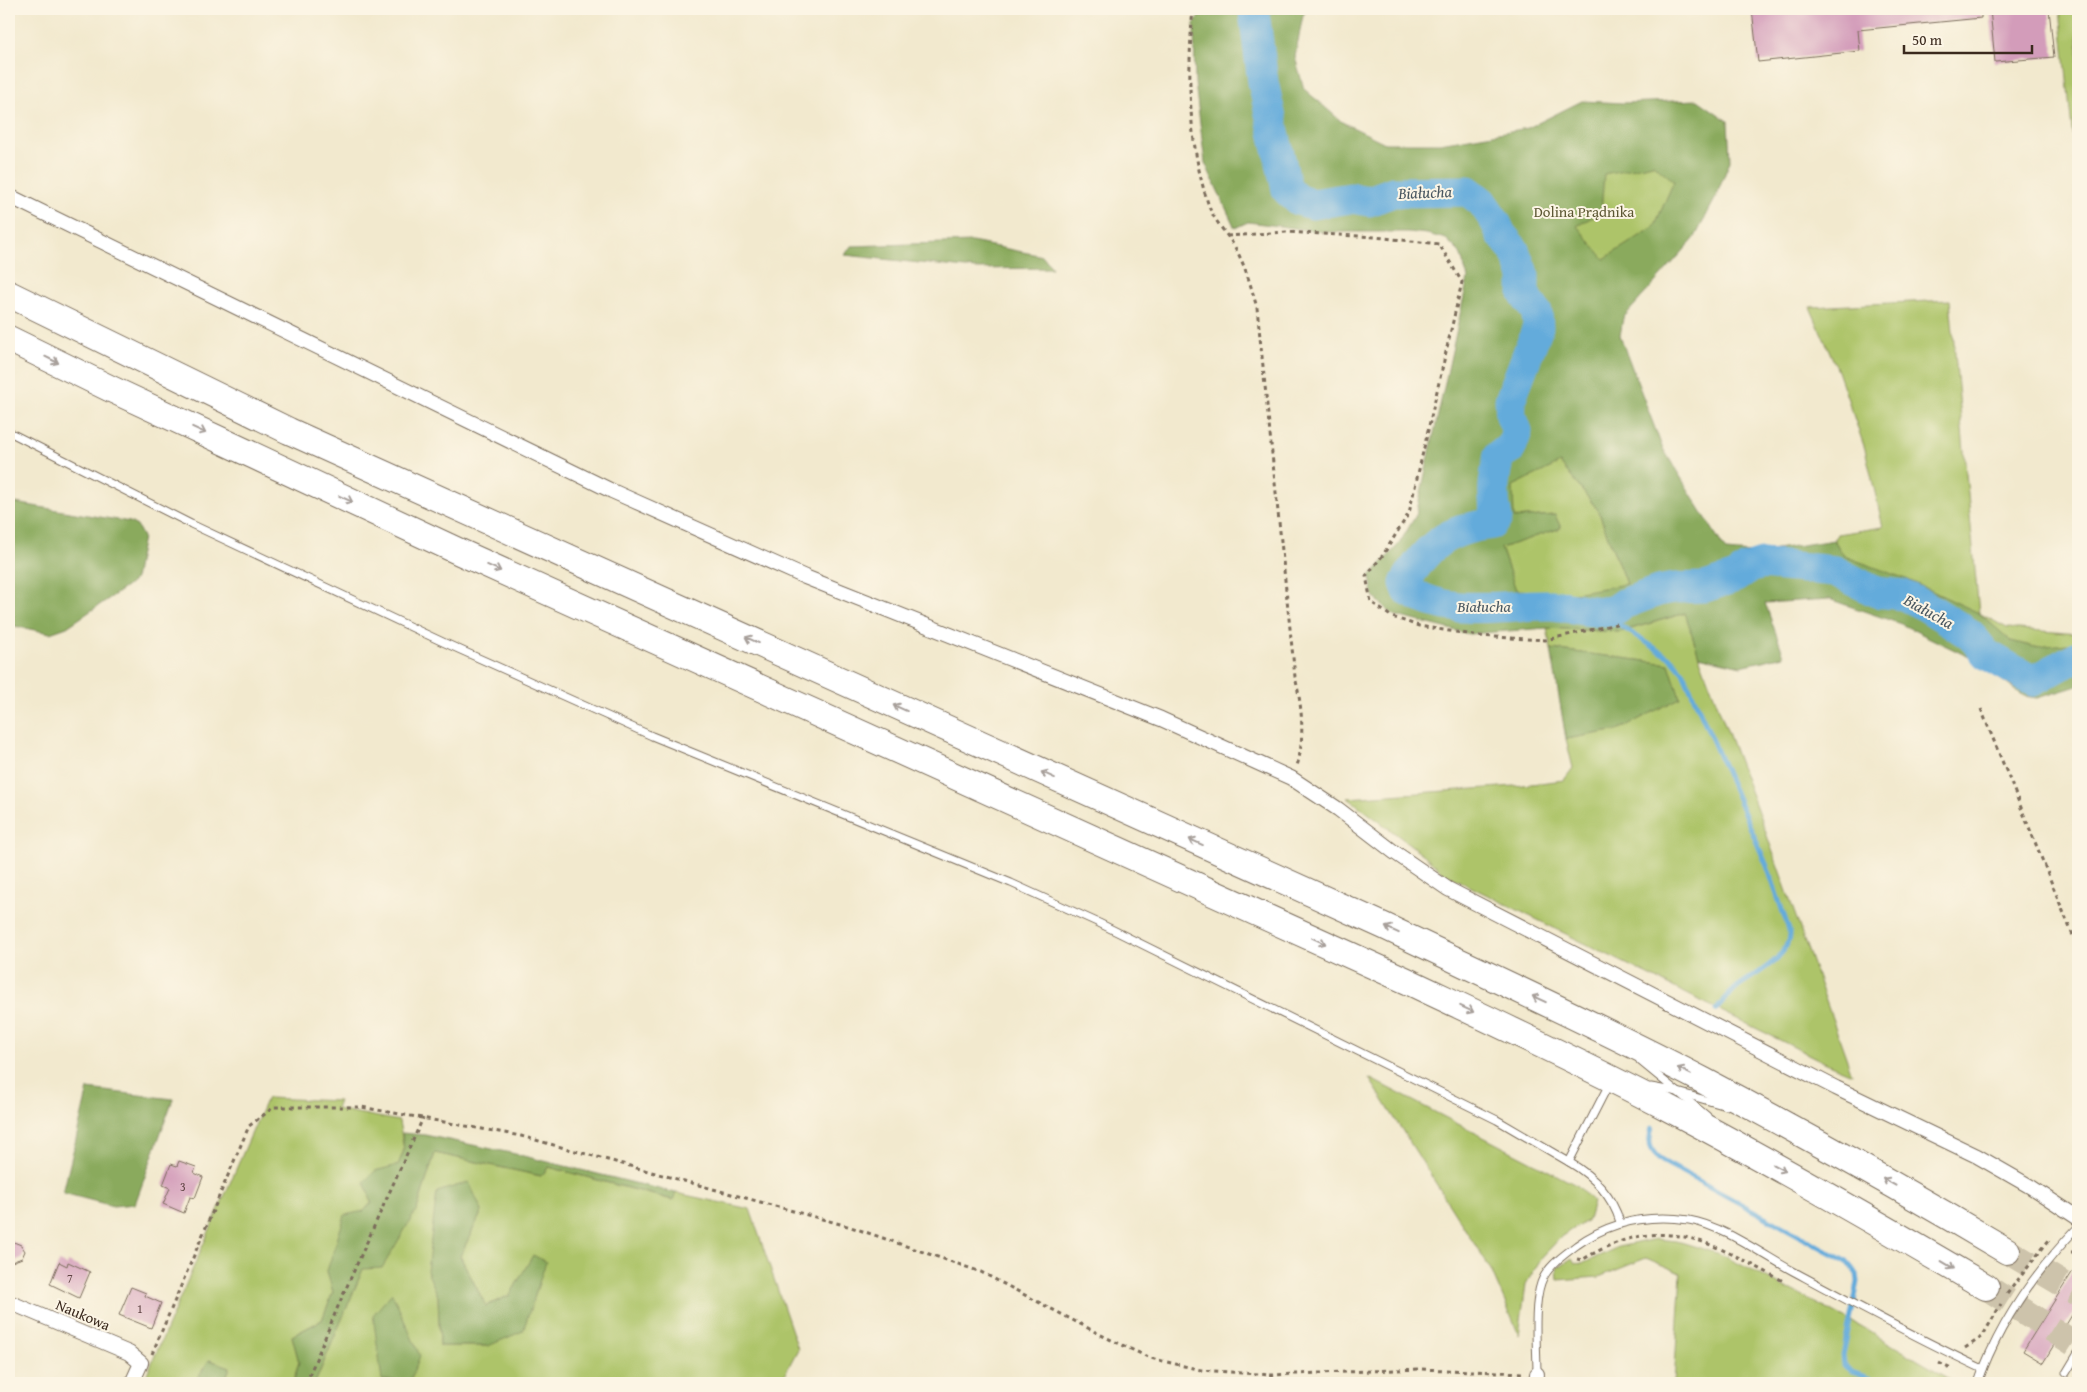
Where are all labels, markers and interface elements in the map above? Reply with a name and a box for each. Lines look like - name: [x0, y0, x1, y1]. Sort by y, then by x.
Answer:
- scale bar: [1904, 22, 2032, 54]
- text: 50 m: [1912, 29, 1943, 50]
- water label: Białucha: [1397, 179, 1453, 205]
- park label: Dolina Prądnika: [1534, 201, 1634, 222]
- one-way arrow: [45, 355, 60, 365]
- one-way arrow: [191, 426, 206, 436]
- one-way arrow: [338, 495, 353, 505]
- one-way arrow: [486, 563, 501, 573]
- water label: Białucha: [1899, 587, 1959, 635]
- water label: Białucha: [1456, 594, 1511, 618]
- one-way arrow: [745, 635, 760, 645]
- one-way arrow: [893, 702, 908, 712]
- one-way arrow: [1041, 769, 1056, 779]
- one-way arrow: [1189, 836, 1204, 846]
- one-way arrow: [1384, 924, 1399, 934]
- one-way arrow: [1311, 937, 1326, 947]
- one-way arrow: [1531, 994, 1546, 1004]
- one-way arrow: [1459, 1005, 1474, 1014]
- one-way arrow: [1677, 1066, 1692, 1075]
- one-way arrow: [1771, 1164, 1786, 1173]
- one-way arrow: [1882, 1176, 1896, 1186]
- house number: 3: [180, 1178, 186, 1195]
- one-way arrow: [1941, 1260, 1955, 1270]
- house number: 7: [67, 1270, 73, 1287]
- street label: Naukowa: [53, 1294, 114, 1335]
- house number: 1: [137, 1300, 143, 1317]

